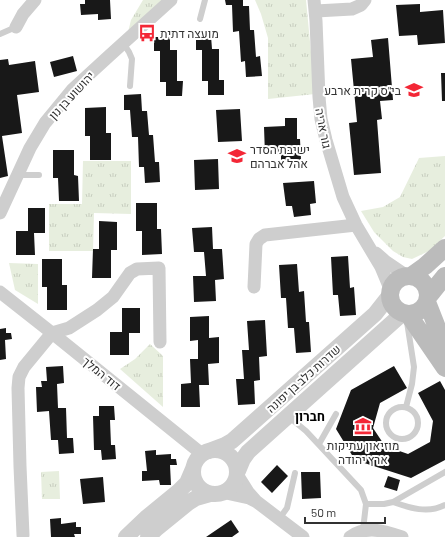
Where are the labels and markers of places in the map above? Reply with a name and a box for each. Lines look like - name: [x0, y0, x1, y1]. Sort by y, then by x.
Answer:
- bus stop icon: מועצה דתית: [137, 23, 157, 43]
- place label: מועצה דתית: [160, 26, 219, 40]
- school or university icon: בי"ס קרית ארבע: [404, 80, 424, 100]
- place label: בי"ס קרית ארבע: [324, 83, 402, 97]
- place label: ישיבת הסדר אהל אברהם: [250, 142, 310, 170]
- school or university icon: ישיבת הסדר אהל אברהם: [227, 146, 247, 166]
- museum icon: מוזיאון עתיקות ארץ יהודה: [353, 416, 373, 436]
- place label: מוזיאון עתיקות ארץ יהודה: [327, 438, 399, 466]

